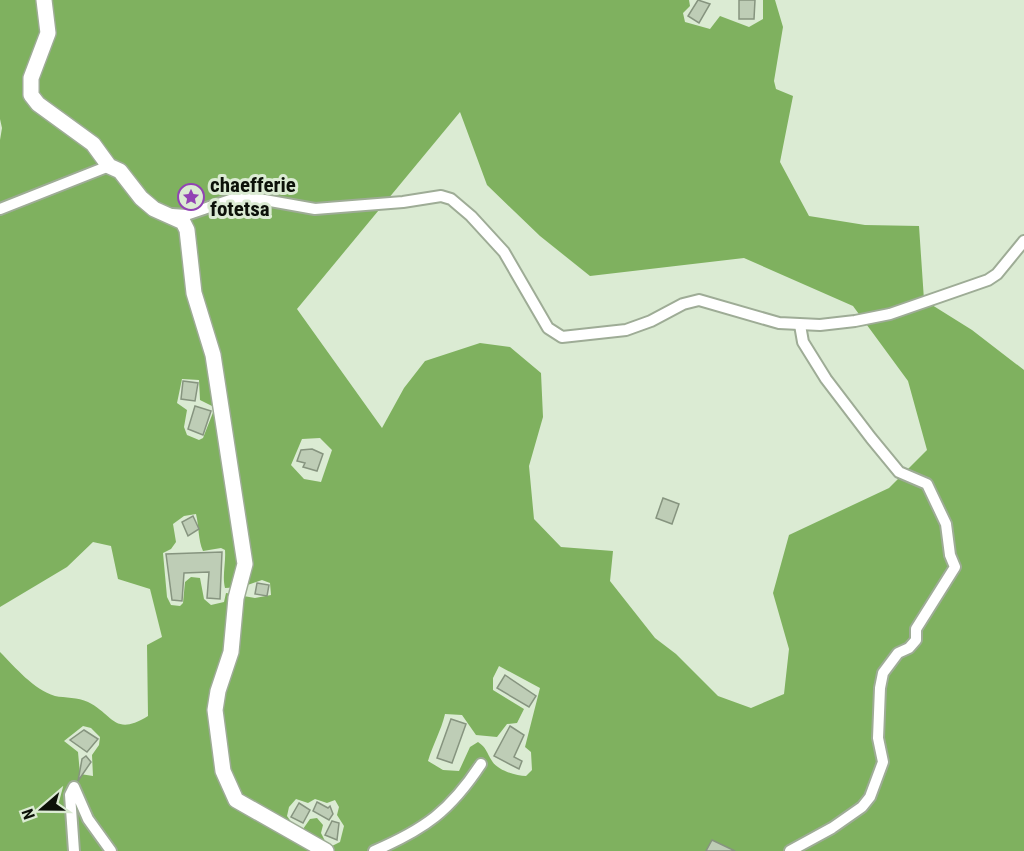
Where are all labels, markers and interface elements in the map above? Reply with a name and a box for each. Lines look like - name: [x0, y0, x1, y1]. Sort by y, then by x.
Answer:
- place label: chaefferie fotetsa: [210, 173, 296, 221]
- place icon: chaefferie fotetsa: [176, 182, 206, 212]
- north arrow: [12, 779, 72, 839]
- text: N: [18, 806, 39, 822]

